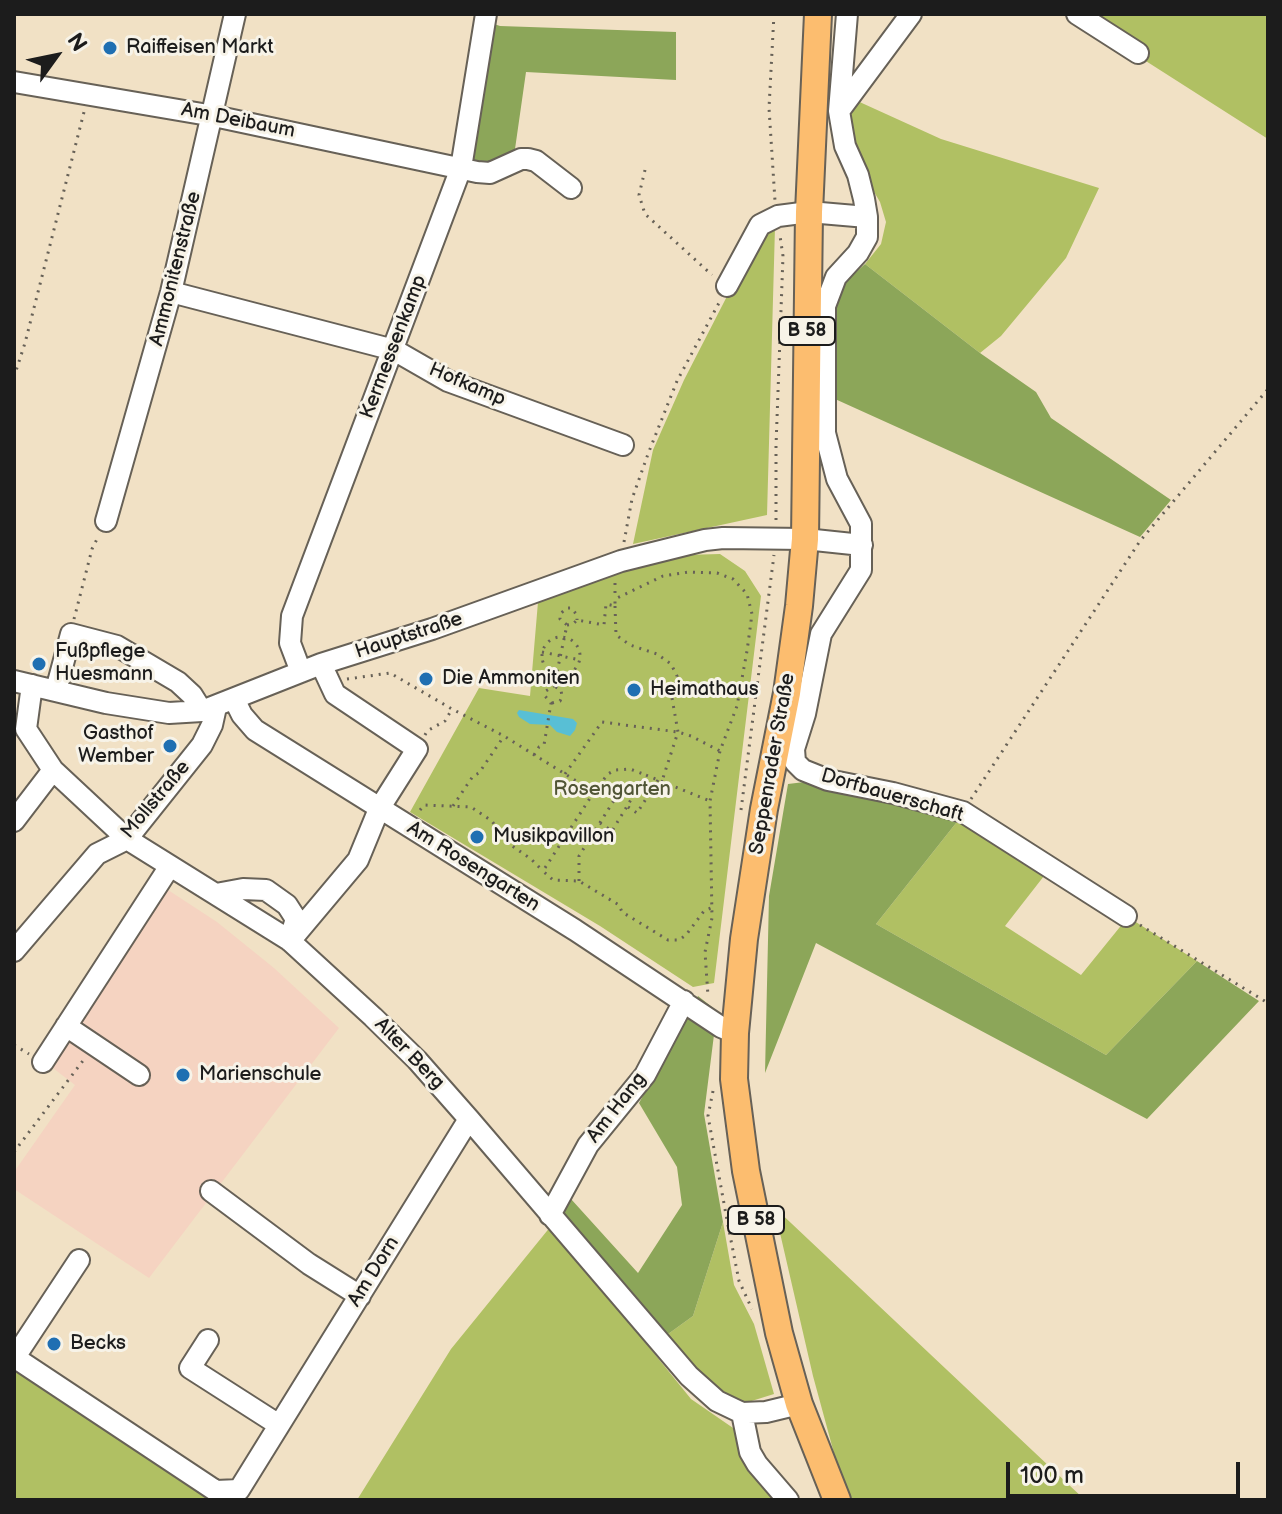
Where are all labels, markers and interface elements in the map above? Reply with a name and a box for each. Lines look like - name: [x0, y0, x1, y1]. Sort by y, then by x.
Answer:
- north arrow: [16, 16, 96, 96]
- text: N: [61, 28, 92, 57]
- place label: Raiffeisen Markt: [126, 36, 274, 60]
- marker: Raiffeisen Markt: [101, 39, 119, 57]
- street label: Am Deibaum: [179, 98, 297, 144]
- street label: Ammonitenstraße: [145, 189, 207, 349]
- street label: Kermessenkamp: [356, 272, 432, 422]
- road number: B 58: [779, 317, 835, 345]
- street label: Hofkamp: [425, 358, 509, 412]
- street label: Hauptstraße: [352, 607, 466, 665]
- place label: Fußpflege Huesmann: [55, 640, 153, 687]
- marker: Fußpflege Huesmann: [30, 655, 48, 673]
- place label: Die Ammoniten: [442, 667, 580, 691]
- marker: Die Ammoniten: [417, 670, 435, 688]
- street label: Seppenrader Straße: [745, 671, 801, 857]
- place label: Heimathaus: [650, 678, 759, 702]
- marker: Heimathaus: [625, 681, 643, 699]
- place label: Gasthof Wember: [78, 722, 154, 769]
- marker: Gasthof Wember: [161, 737, 179, 755]
- street label: Mollstraße: [116, 756, 196, 844]
- street label: Dorfbauerschaft: [818, 764, 966, 828]
- park label: Rosengarten: [553, 778, 671, 802]
- street label: Am Rosengarten: [402, 817, 544, 917]
- place label: Musikpavillon: [493, 825, 614, 849]
- marker: Musikpavillon: [468, 828, 486, 846]
- street label: Alter Berg: [369, 1013, 449, 1095]
- place label: Marienschule: [199, 1063, 321, 1087]
- marker: Marienschule: [174, 1066, 192, 1084]
- street label: Am Hang: [582, 1068, 652, 1148]
- road number: B 58: [728, 1206, 784, 1234]
- street label: Am Dorn: [343, 1232, 405, 1312]
- place label: Becks: [70, 1332, 126, 1356]
- marker: Becks: [45, 1335, 63, 1353]
- scale bar: [1010, 1446, 1244, 1496]
- text: 100 m: [1020, 1461, 1084, 1490]

